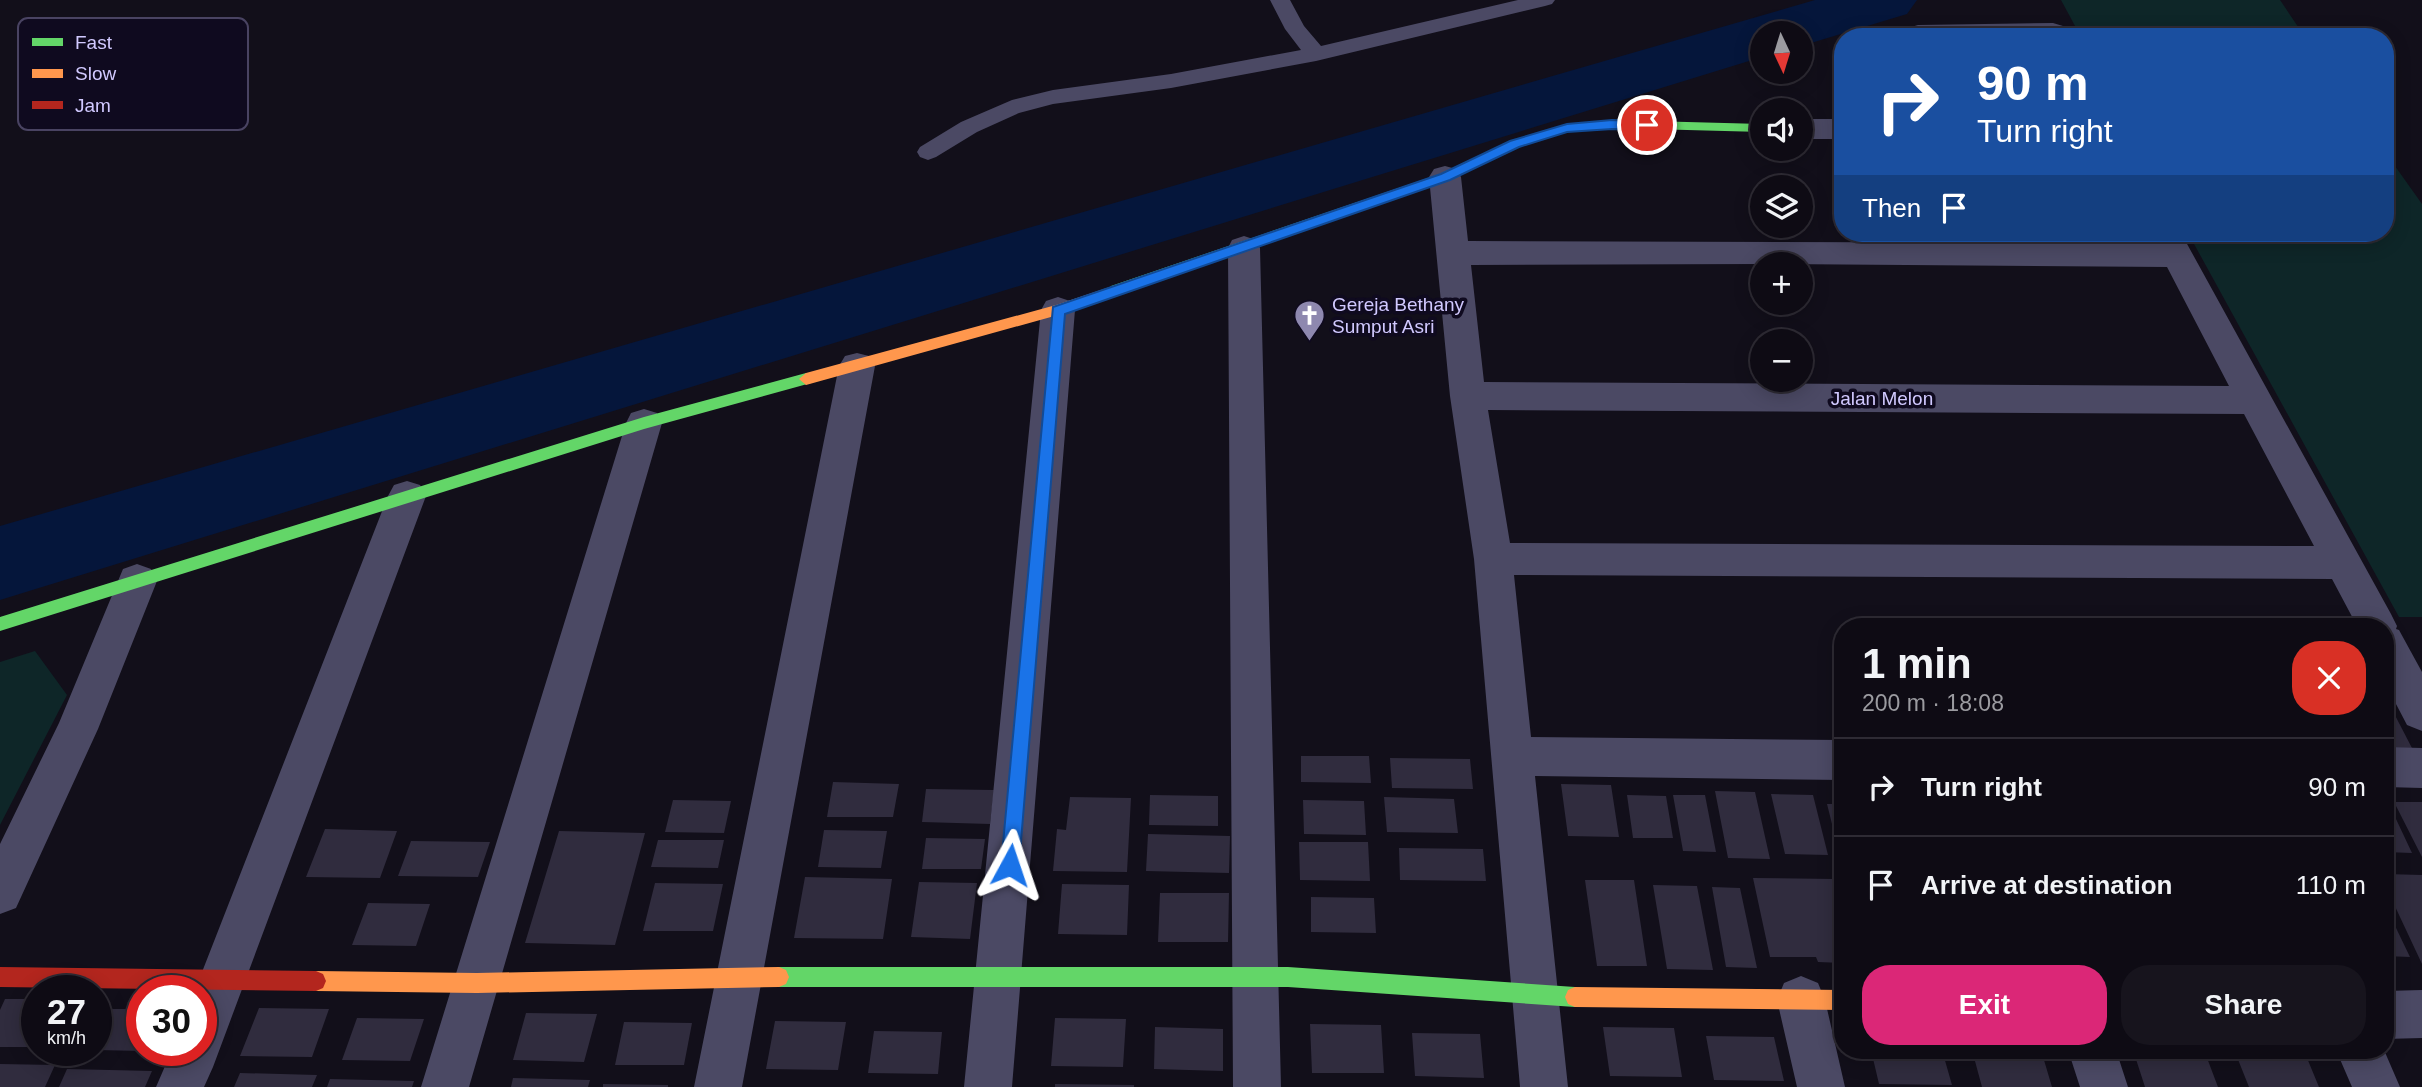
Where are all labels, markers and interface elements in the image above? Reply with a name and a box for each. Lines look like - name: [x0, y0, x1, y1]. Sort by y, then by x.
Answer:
- legend: [18, 18, 248, 130]
- north arrow: [1750, 21, 1813, 84]
- map controls: [1750, 21, 1813, 392]
- text: Fast: [75, 32, 113, 53]
- icon: right: [1862, 56, 1953, 147]
- text: 90 m: [1977, 56, 2089, 110]
- text: Slow: [75, 63, 116, 84]
- text: Jam: [75, 95, 111, 116]
- pin: [1617, 95, 1677, 155]
- button: sound: [1750, 98, 1813, 161]
- icon: arrive: [1628, 106, 1666, 144]
- text: Turn right: [1977, 113, 2113, 149]
- button: layers: [1750, 175, 1813, 238]
- icon: arrive: [1935, 189, 1973, 227]
- text: Then: [1862, 193, 1921, 223]
- button: +: [1750, 252, 1813, 315]
- place label: Gereja Bethany Sumput Asri: [1332, 294, 1465, 337]
- church icon: Gereja Bethany Sumput Asri: [1292, 298, 1326, 342]
- button: −: [1750, 329, 1813, 392]
- street label: Jalan Melon: [1831, 388, 1933, 409]
- text: 1 min: [1862, 640, 1972, 687]
- button: close: [2292, 641, 2366, 715]
- text: 200 m · 18:08: [1862, 690, 2004, 716]
- icon: right: [1862, 768, 1900, 806]
- text: Turn right: [1921, 772, 2042, 802]
- text: 90 m: [2308, 772, 2366, 802]
- position arrow: [973, 828, 1047, 902]
- icon: arrive: [1862, 866, 1900, 904]
- text: Arrive at destination: [1921, 870, 2172, 900]
- text: 110 m: [2296, 870, 2366, 900]
- button: Exit: [1862, 965, 2107, 1045]
- button: Share: [2121, 965, 2366, 1045]
- speed limit sign: 30: [126, 975, 217, 1066]
- text: 27: [47, 992, 86, 1031]
- text: km/h: [47, 1028, 86, 1048]

